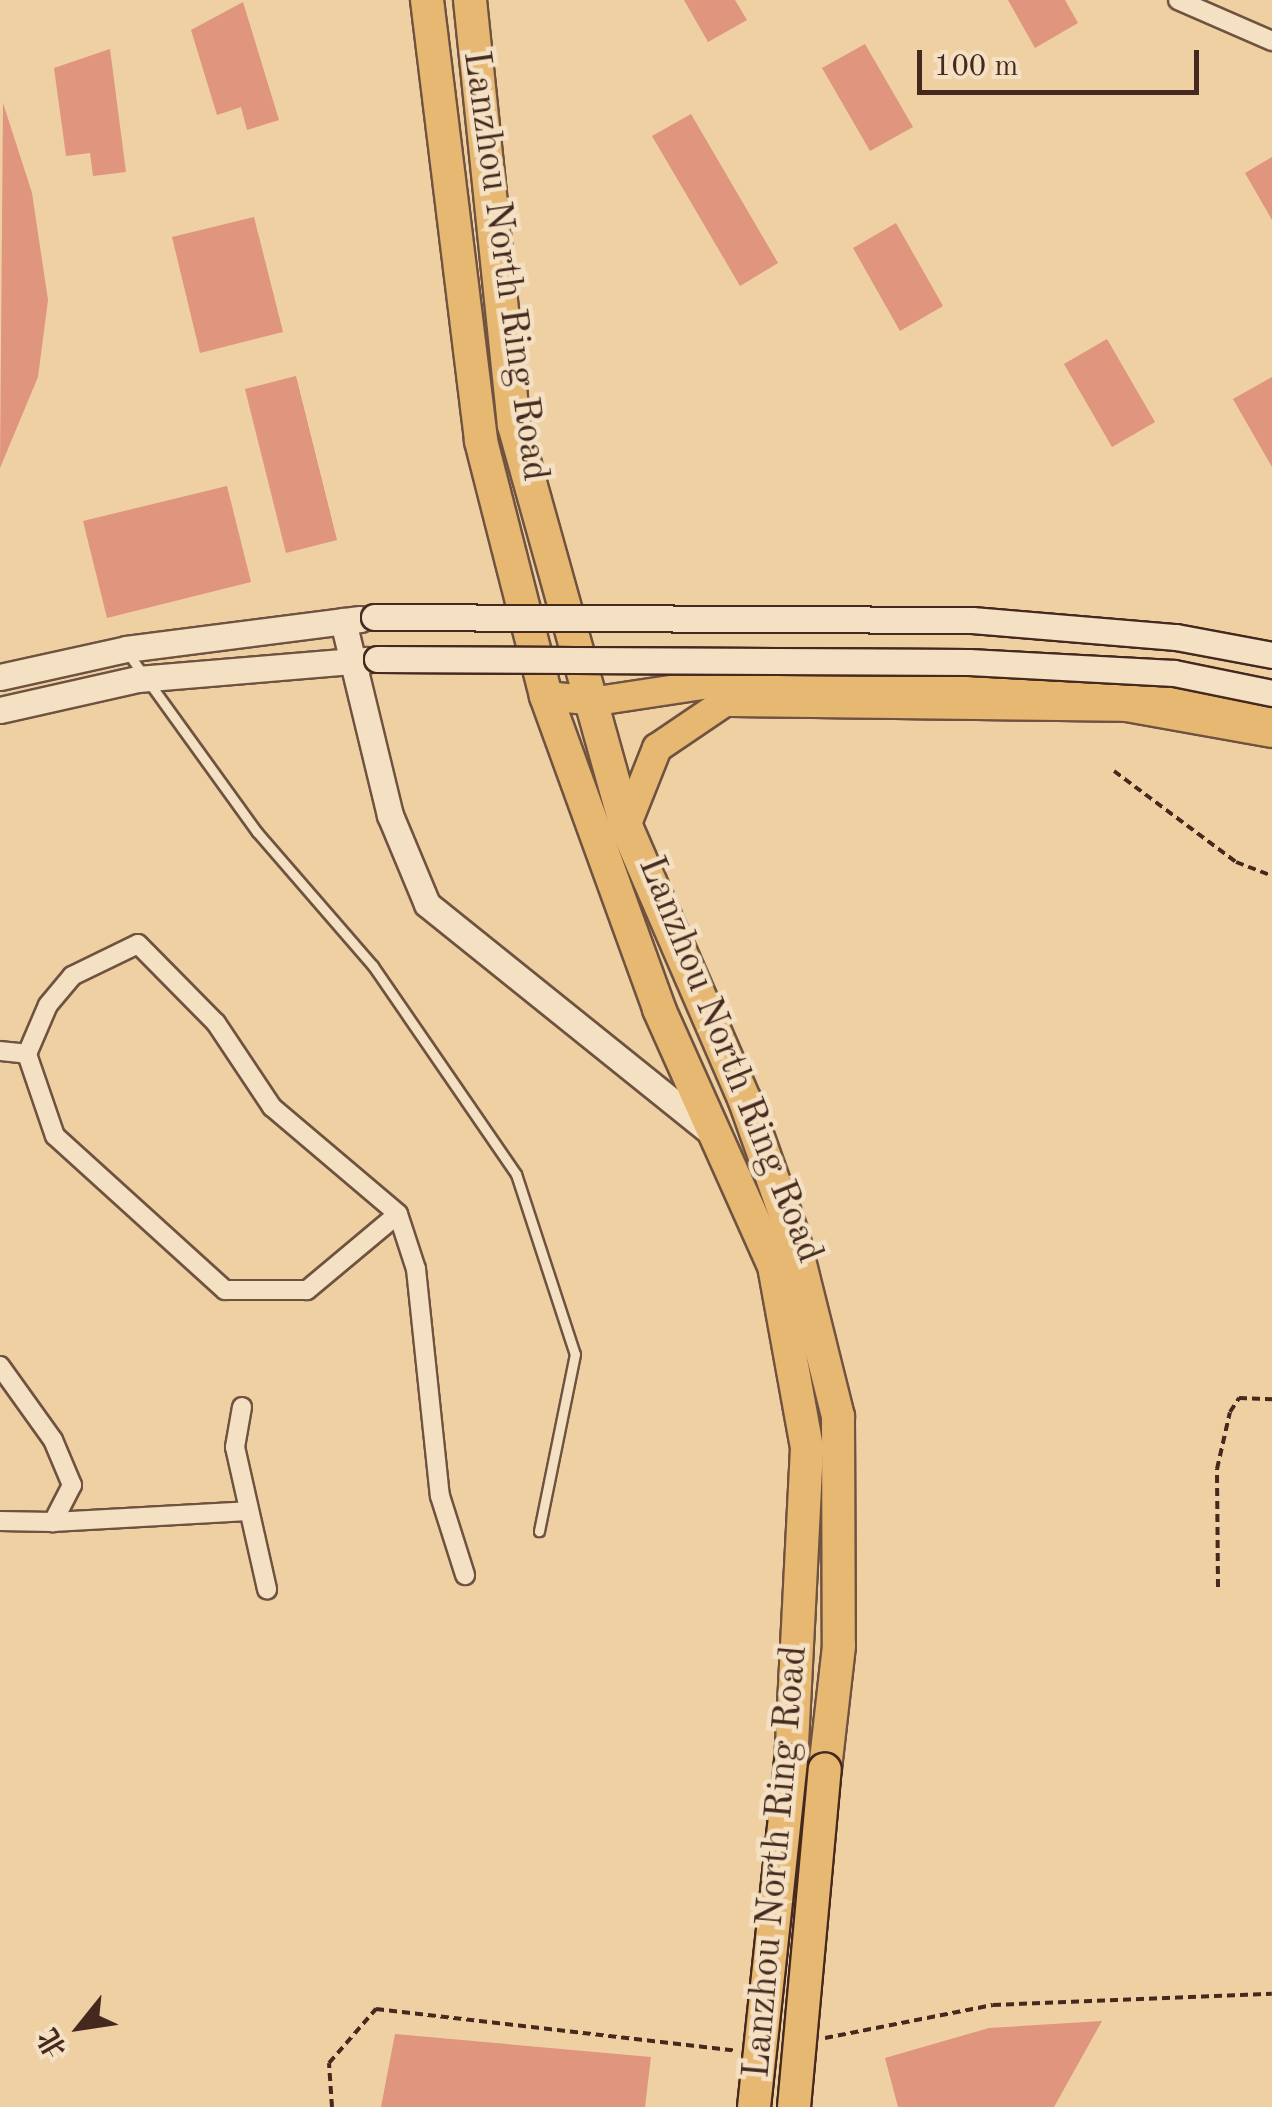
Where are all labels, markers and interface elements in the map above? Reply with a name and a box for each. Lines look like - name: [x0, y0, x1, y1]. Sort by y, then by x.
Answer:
- scale bar: [922, 30, 1204, 92]
- street label: Lanzhou North Ring Road: [451, 48, 557, 484]
- text: 100 m: [934, 52, 1018, 82]
- street label: Lanzhou North Ring Road: [627, 850, 831, 1270]
- street label: Lanzhou North Ring Road: [735, 1644, 819, 2080]
- north arrow: [30, 1977, 130, 2077]
- text: 北: [35, 2023, 73, 2061]

